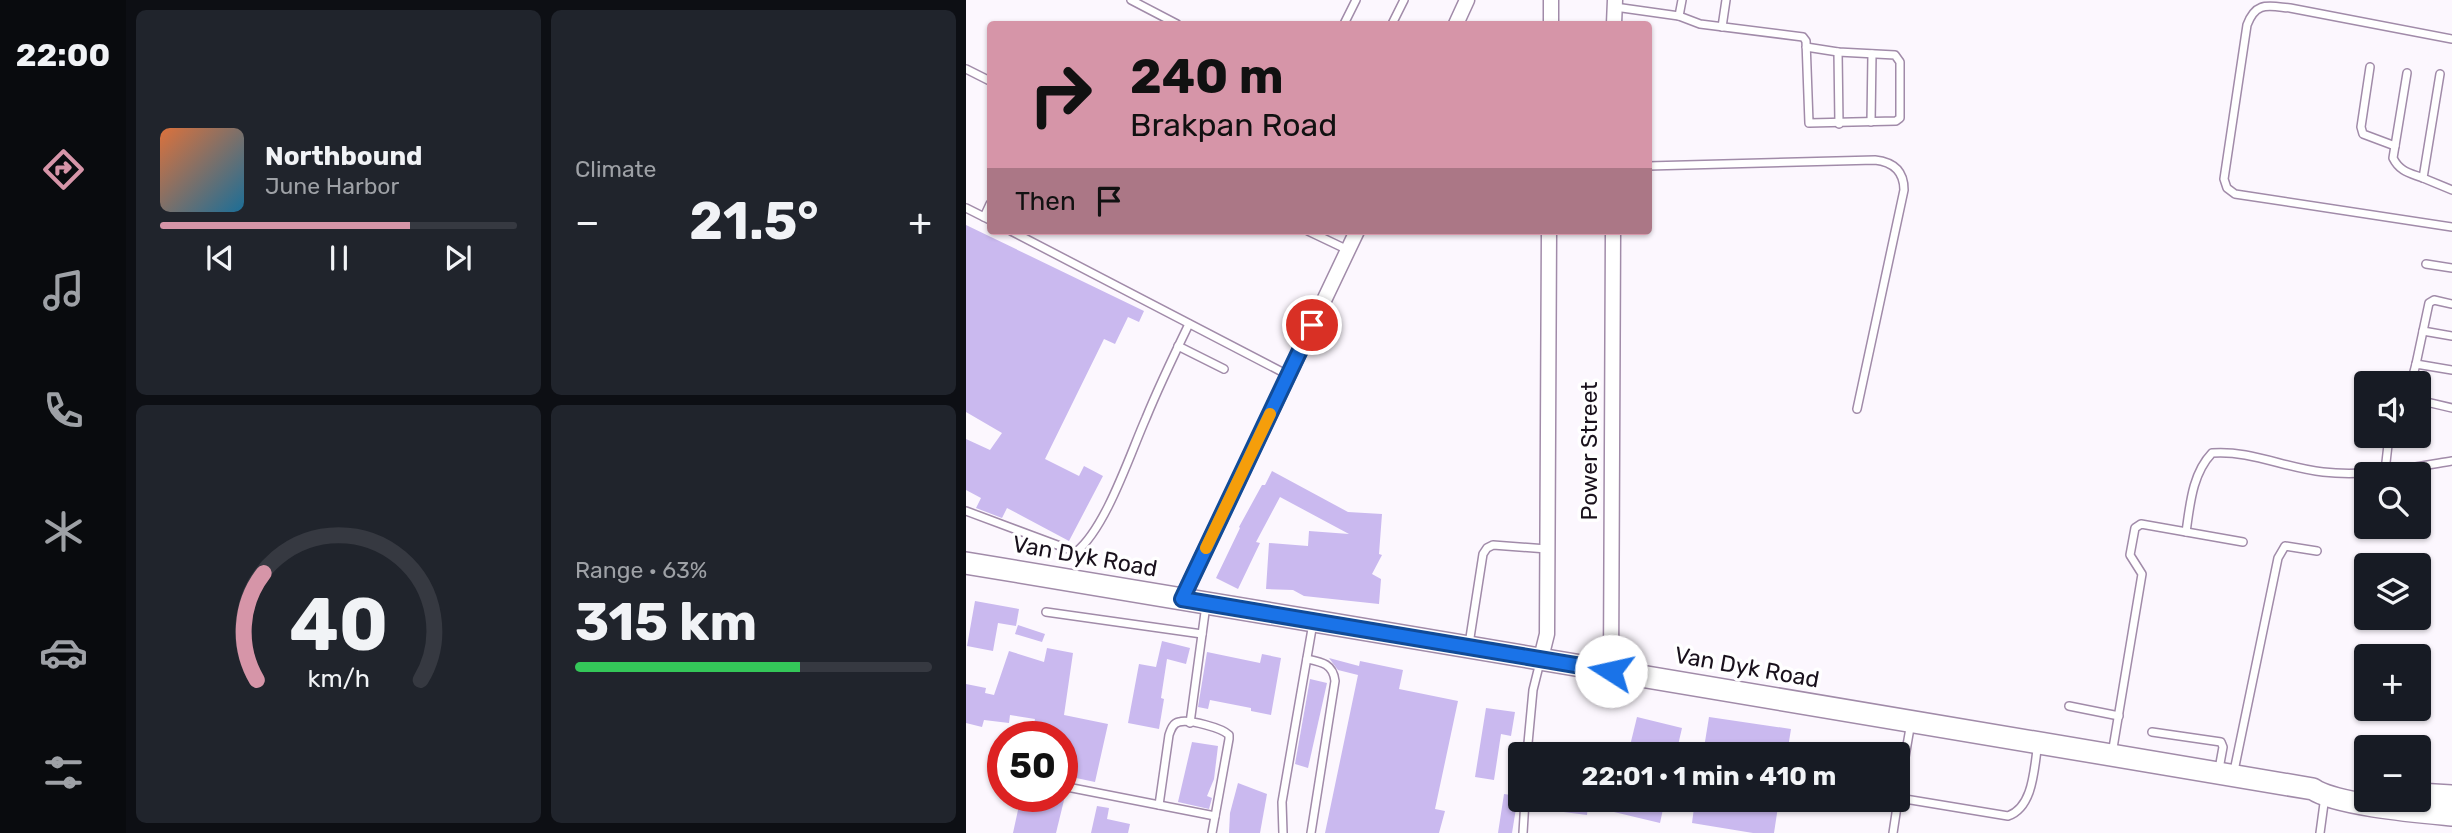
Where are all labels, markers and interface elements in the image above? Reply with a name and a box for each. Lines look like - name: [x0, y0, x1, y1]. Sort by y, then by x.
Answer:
- text: 22:00: [16, 36, 110, 74]
- text: 240 m: [1130, 47, 1284, 105]
- icon: right: [1015, 49, 1106, 140]
- text: Brakpan Road: [1130, 106, 1337, 144]
- text: Northbound: [265, 141, 423, 172]
- icon: directions: [39, 145, 88, 194]
- text: Climate: [575, 155, 656, 183]
- text: June Harbor: [265, 172, 399, 200]
- icon: arrive: [1090, 182, 1128, 220]
- text: Then: [1015, 186, 1076, 217]
- text: 21.5°: [689, 190, 819, 252]
- text: −: [575, 199, 600, 245]
- text: +: [908, 199, 932, 245]
- icon: previous: [201, 239, 239, 277]
- icon: pause: [320, 239, 358, 277]
- icon: next: [439, 239, 477, 277]
- icon: music: [39, 266, 88, 315]
- pin: [1282, 295, 1342, 355]
- icon: arrive: [1293, 306, 1331, 344]
- map controls: [2354, 371, 2431, 812]
- button: sound: [2354, 371, 2431, 448]
- street label: Power Street: [1575, 382, 1603, 520]
- icon: phone: [39, 386, 88, 435]
- button: search: [2354, 462, 2431, 539]
- icon: climate: [39, 507, 88, 556]
- street label: Van Dyk Road: [1010, 530, 1160, 582]
- button: layers: [2354, 553, 2431, 630]
- text: Range · 63%: [575, 556, 707, 584]
- text: 40: [289, 582, 388, 668]
- text: 315 km: [575, 591, 757, 653]
- icon: car: [39, 628, 88, 677]
- position arrow: [1574, 634, 1648, 708]
- street label: Van Dyk Road: [1672, 641, 1822, 693]
- button: +: [2354, 644, 2431, 721]
- text: km/h: [307, 664, 370, 693]
- speed limit sign: 50: [987, 721, 1078, 812]
- button: −: [2354, 735, 2431, 812]
- icon: filters: [39, 748, 88, 797]
- text: 22:01 · 1 min · 410 m: [1582, 761, 1836, 792]

